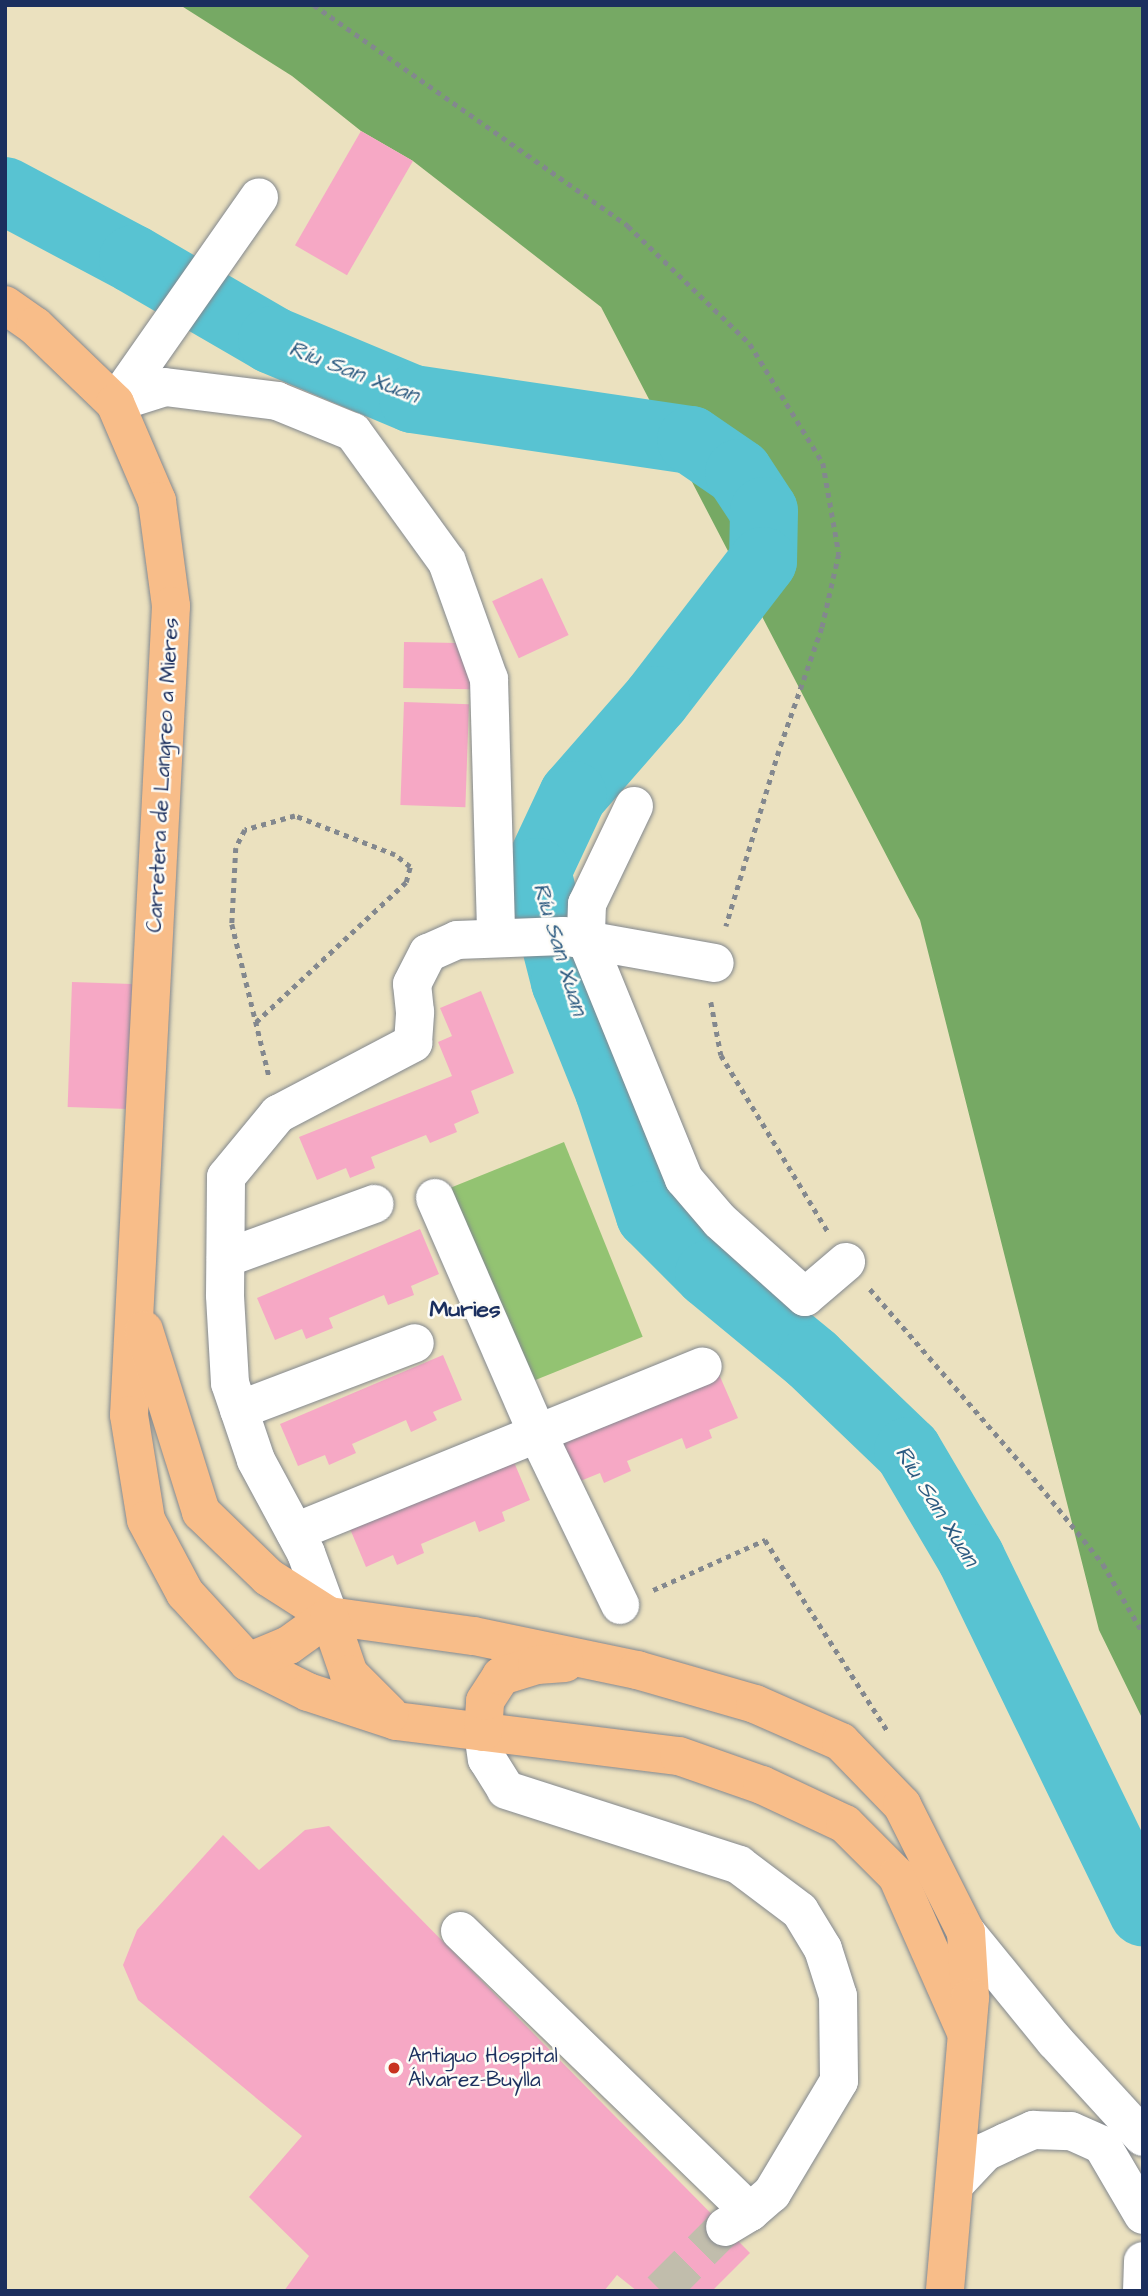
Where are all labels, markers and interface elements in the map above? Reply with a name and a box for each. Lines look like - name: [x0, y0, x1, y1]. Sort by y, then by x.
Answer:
- water label: Ríu San Xuan: [285, 335, 423, 409]
- street label: Carretera de Langreo a Mieres: [142, 617, 184, 933]
- water label: Ríu San Xuan: [527, 880, 593, 1018]
- district label: Muries: [430, 1295, 500, 1323]
- water label: Ríu San Xuan: [889, 1441, 985, 1571]
- place label: Antiguo Hospital Álvarez-Buylla: [408, 2043, 558, 2093]
- marker: Antiguo Hospital Álvarez-Buylla: [386, 2060, 402, 2076]

